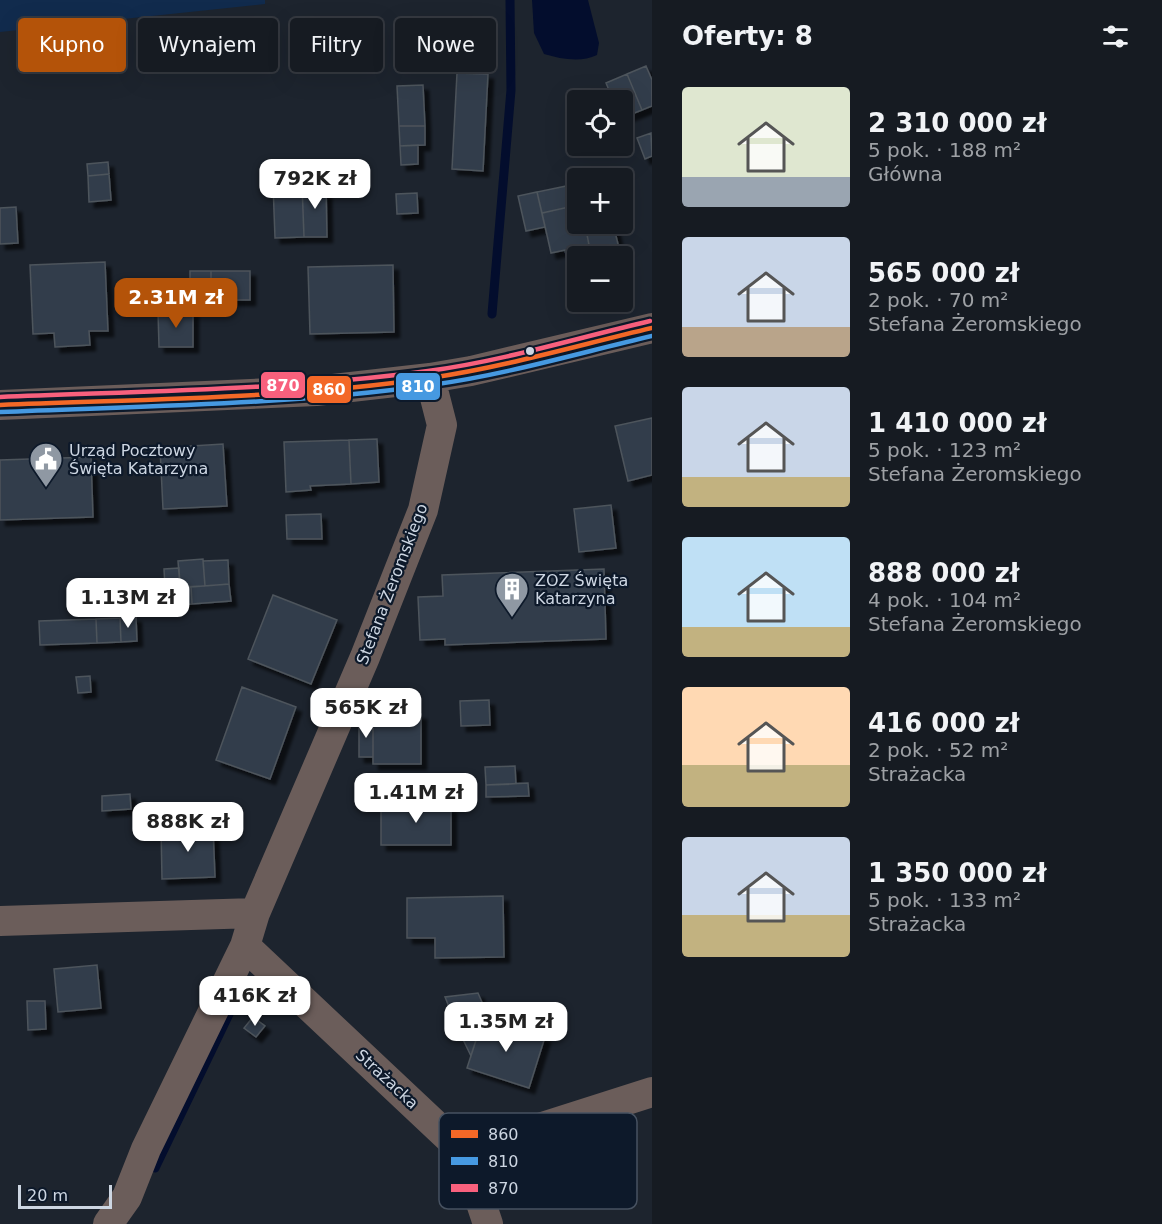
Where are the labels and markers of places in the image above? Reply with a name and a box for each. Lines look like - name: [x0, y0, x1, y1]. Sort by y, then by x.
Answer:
- pin: 792K zł: [260, 159, 370, 210]
- pin: 2.31M zł: [114, 278, 238, 329]
- unlabelled marker: [524, 345, 536, 357]
- public building icon: Urząd Pocztowy Święta Katarzyna: [28, 441, 64, 488]
- place label: Urząd Pocztowy Święta Katarzyna: [69, 441, 208, 478]
- building icon: ZOZ Święta Katarzyna: [494, 571, 530, 618]
- place label: ZOZ Święta Katarzyna: [535, 571, 628, 608]
- pin: 1.13M zł: [66, 578, 190, 629]
- pin: 565K zł: [311, 688, 421, 739]
- pin: 1.41M zł: [354, 773, 478, 824]
- pin: 888K zł: [133, 802, 243, 853]
- pin: 416K zł: [200, 976, 310, 1027]
- pin: 1.35M zł: [444, 1002, 568, 1053]

